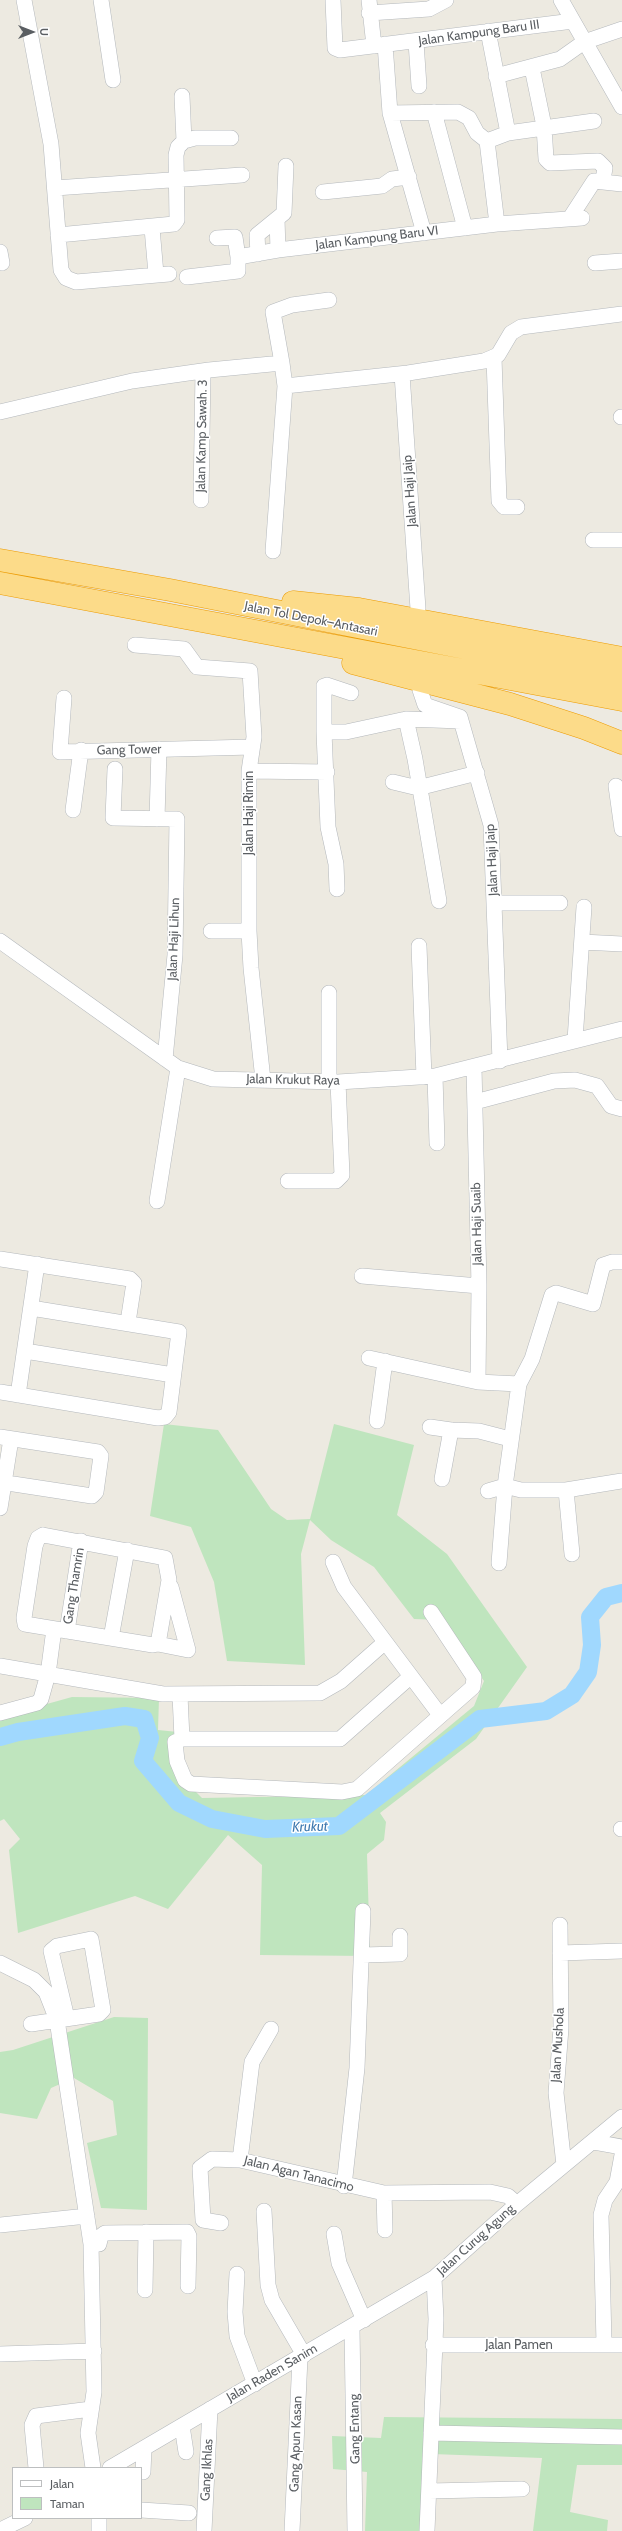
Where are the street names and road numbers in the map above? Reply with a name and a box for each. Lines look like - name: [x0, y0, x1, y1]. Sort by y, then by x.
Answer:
- street label: Jalan Kampung Baru III: [417, 17, 541, 49]
- street label: Jalan Kampung Baru VI: [315, 223, 439, 253]
- street label: Jalan Kamp Sawah. 3: [193, 379, 211, 493]
- street label: Jalan Haji Jaip: [400, 455, 420, 527]
- street label: Jalan Tol Depok–Antasari: [243, 598, 379, 640]
- street label: Gang Tower: [96, 742, 162, 758]
- street label: Jalan Haji Rimin: [241, 771, 257, 855]
- street label: Jalan Haji Jaip: [482, 824, 502, 896]
- street label: Jalan Haji Lihun: [165, 897, 183, 981]
- street label: Jalan Krukut Raya: [246, 1071, 340, 1089]
- street label: Jalan Haji Suaib: [468, 1182, 486, 1266]
- street label: Gang Thamrin: [60, 1547, 88, 1625]
- street label: Jalan Mushola: [548, 2007, 568, 2083]
- street label: Jalan Agan Tanacimo: [242, 2153, 356, 2195]
- street label: Jalan Curug Agung: [434, 2201, 518, 2279]
- street label: Jalan Pamen: [485, 2337, 553, 2353]
- street label: Jalan Raden Sanim: [224, 2341, 320, 2405]
- street label: Gang Entang: [347, 2394, 363, 2464]
- street label: Gang Apun Kasan: [287, 2396, 305, 2492]
- street label: Gang Ikhlas: [198, 2438, 216, 2502]

